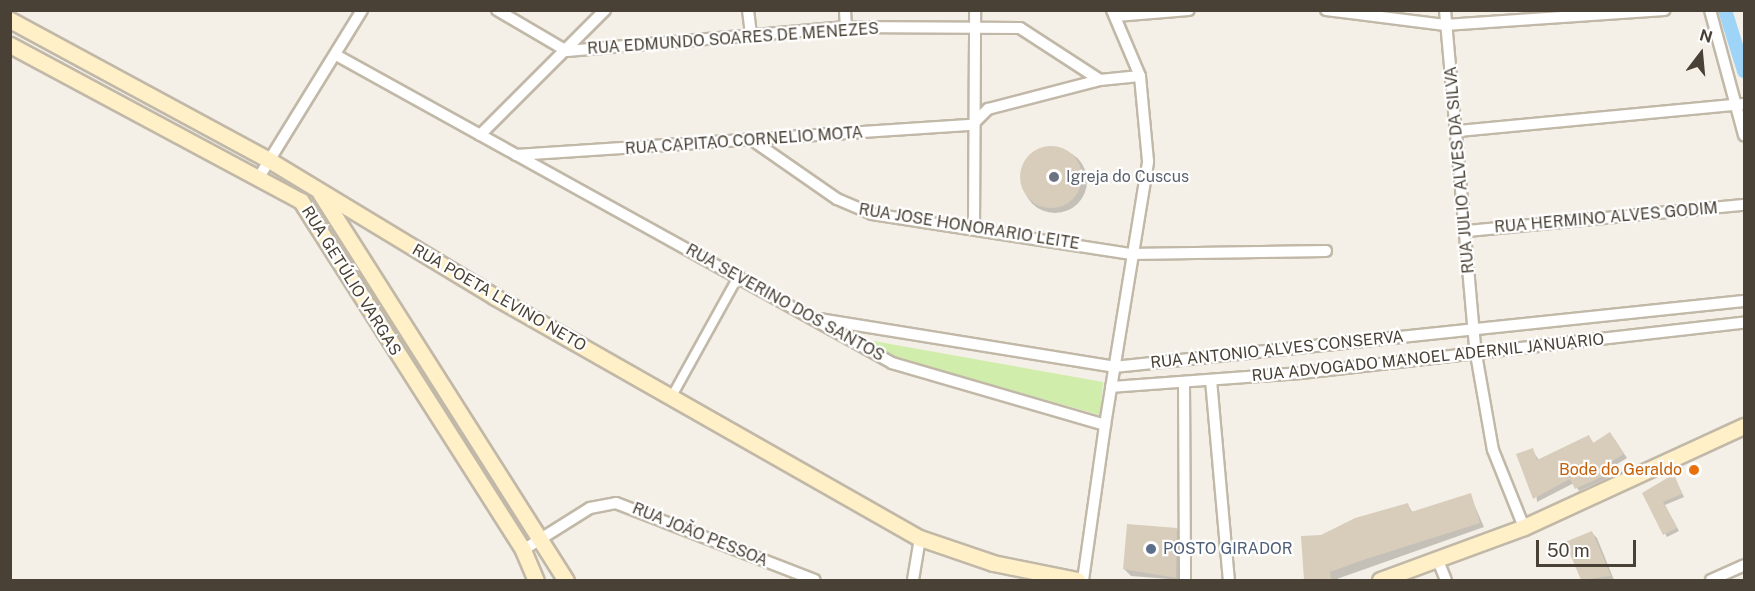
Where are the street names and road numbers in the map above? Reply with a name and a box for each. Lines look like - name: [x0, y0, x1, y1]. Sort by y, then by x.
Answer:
- street label: RUA EDMUNDO SOARES DE MENEZES: [587, 19, 879, 59]
- street label: RUA JULIO ALVES DA SILVA: [1441, 66, 1479, 274]
- street label: RUA CAPITAO CORNELIO MOTA: [624, 123, 864, 159]
- street label: RUA HERMINO ALVES GODIM: [1494, 199, 1718, 237]
- street label: RUA JOSE HONORARIO LEITE: [857, 200, 1081, 254]
- street label: RUA GETÚLIO VARGAS: [297, 203, 405, 359]
- street label: RUA POETA LEVINO NETO: [409, 240, 589, 356]
- street label: RUA SEVERINO DOS SANTOS: [682, 240, 888, 366]
- street label: RUA ANTONIO ALVES CONSERVA: [1150, 327, 1404, 373]
- street label: RUA ADVOGADO MANOEL ADERNIL JANUARIO: [1251, 330, 1605, 386]
- street label: RUA JOÃO PESSOA: [630, 499, 770, 571]

